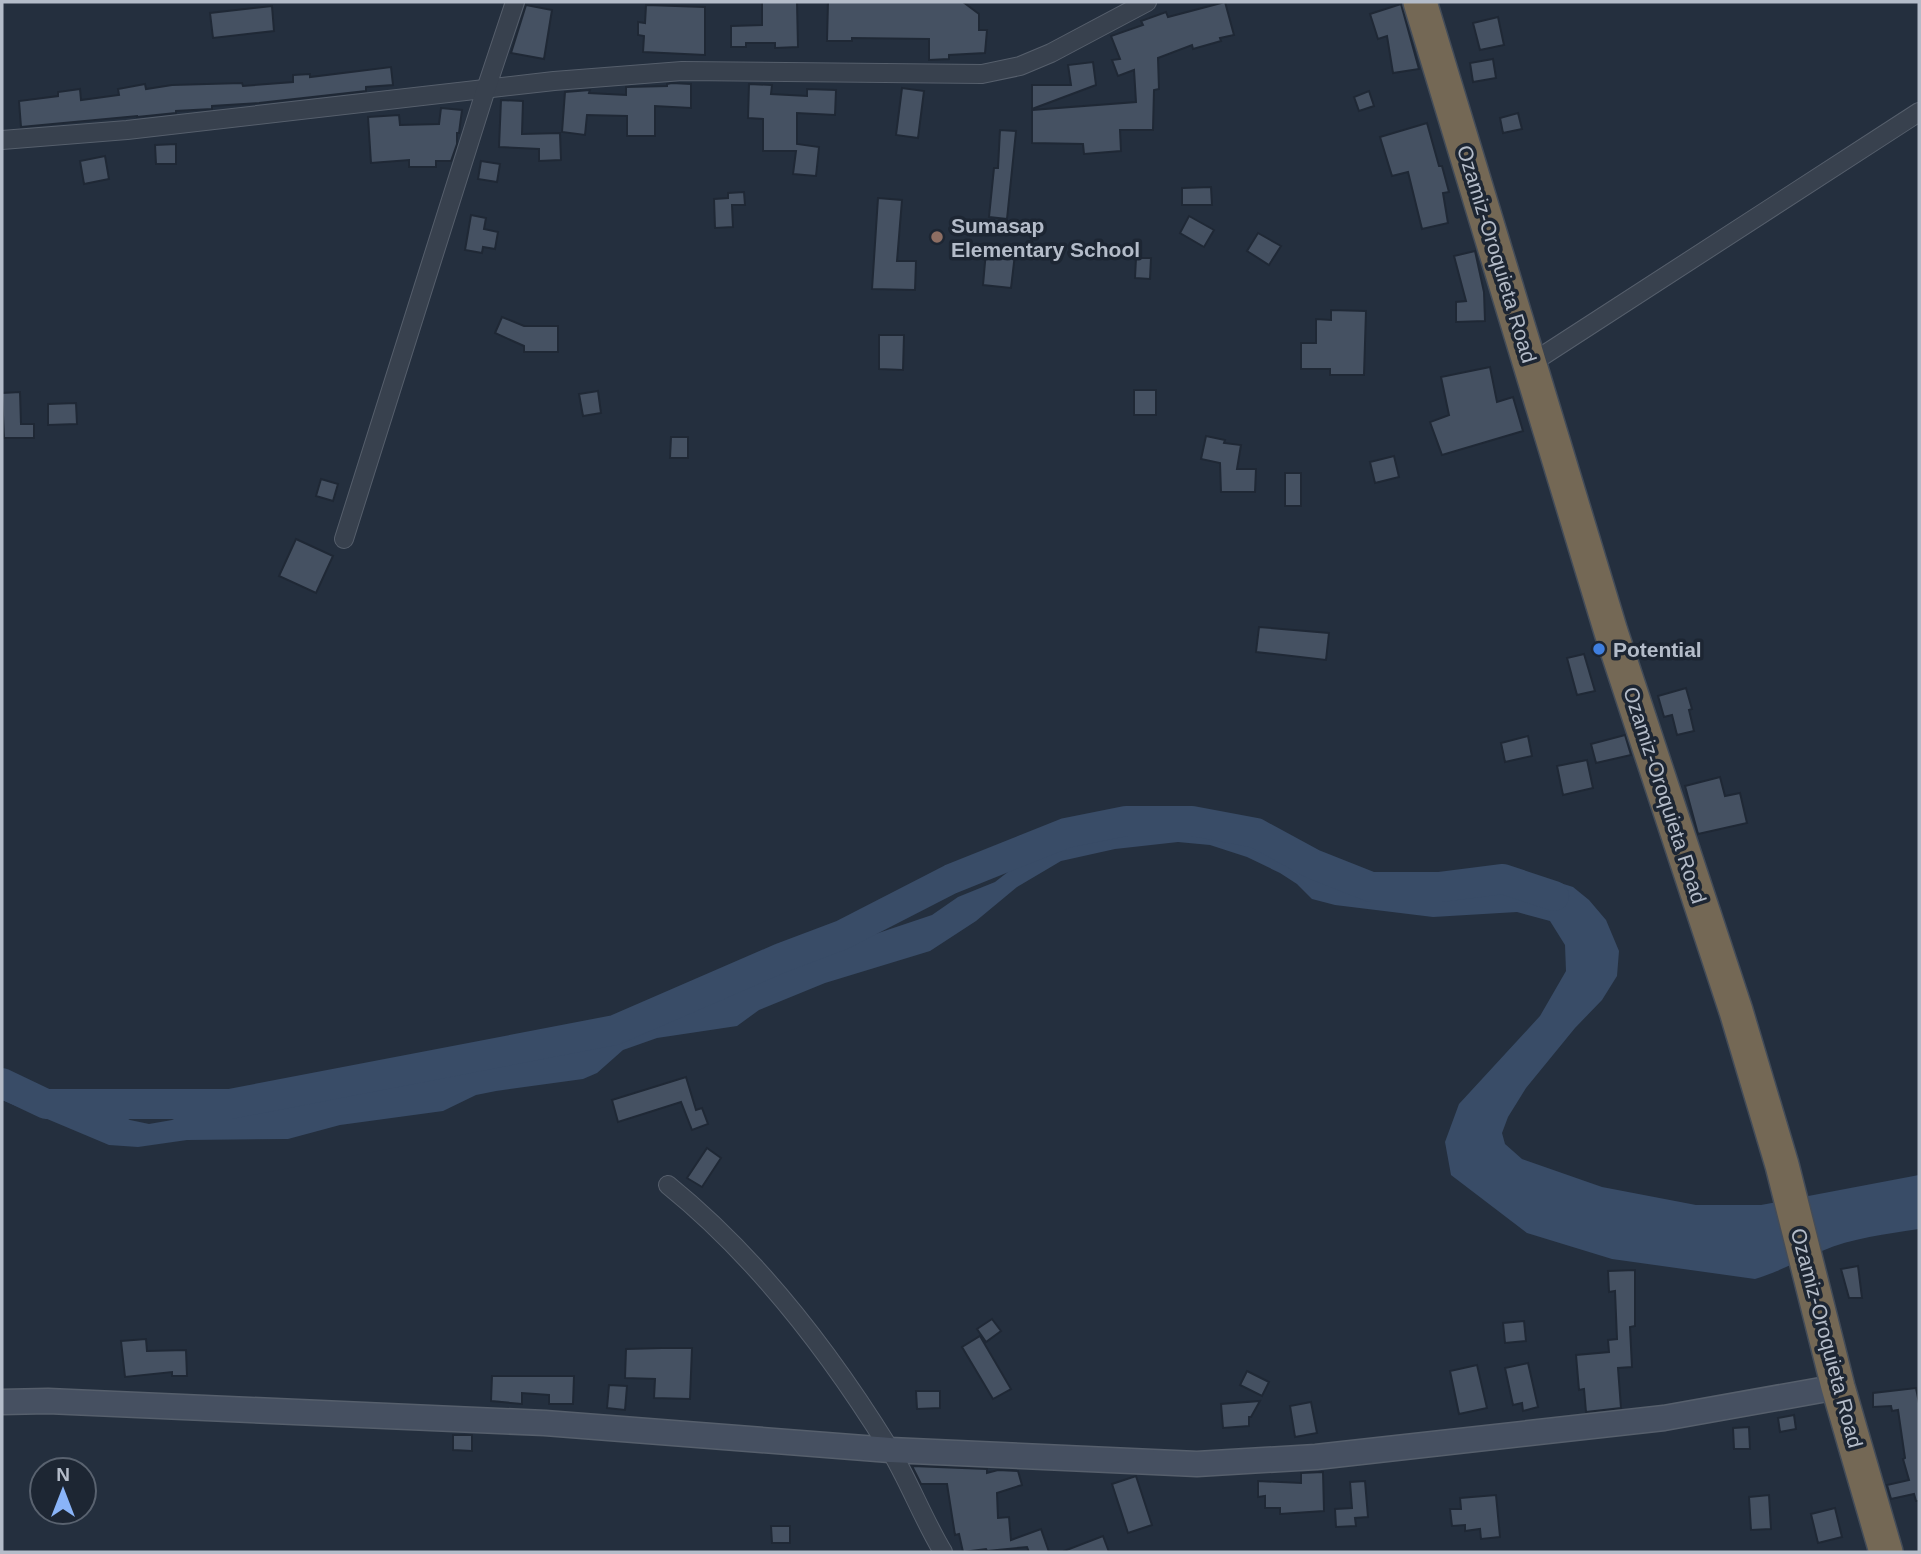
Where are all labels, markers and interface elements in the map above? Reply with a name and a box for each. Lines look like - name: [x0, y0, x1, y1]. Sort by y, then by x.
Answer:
- street label: Ozamiz-Oroquieta Road: [1453, 142, 1541, 366]
- place label: Sumasap Elementary School: [951, 214, 1140, 261]
- marker: Sumasap Elementary School: [929, 229, 945, 245]
- place label: Potential: [1613, 638, 1702, 661]
- marker: Potential: [1591, 641, 1607, 657]
- street label: Ozamiz-Oroquieta Road: [1619, 684, 1711, 906]
- street label: Ozamiz-Oroquieta Road: [1787, 1226, 1867, 1450]
- north arrow: [28, 1456, 98, 1526]
- text: N: [56, 1464, 70, 1485]

